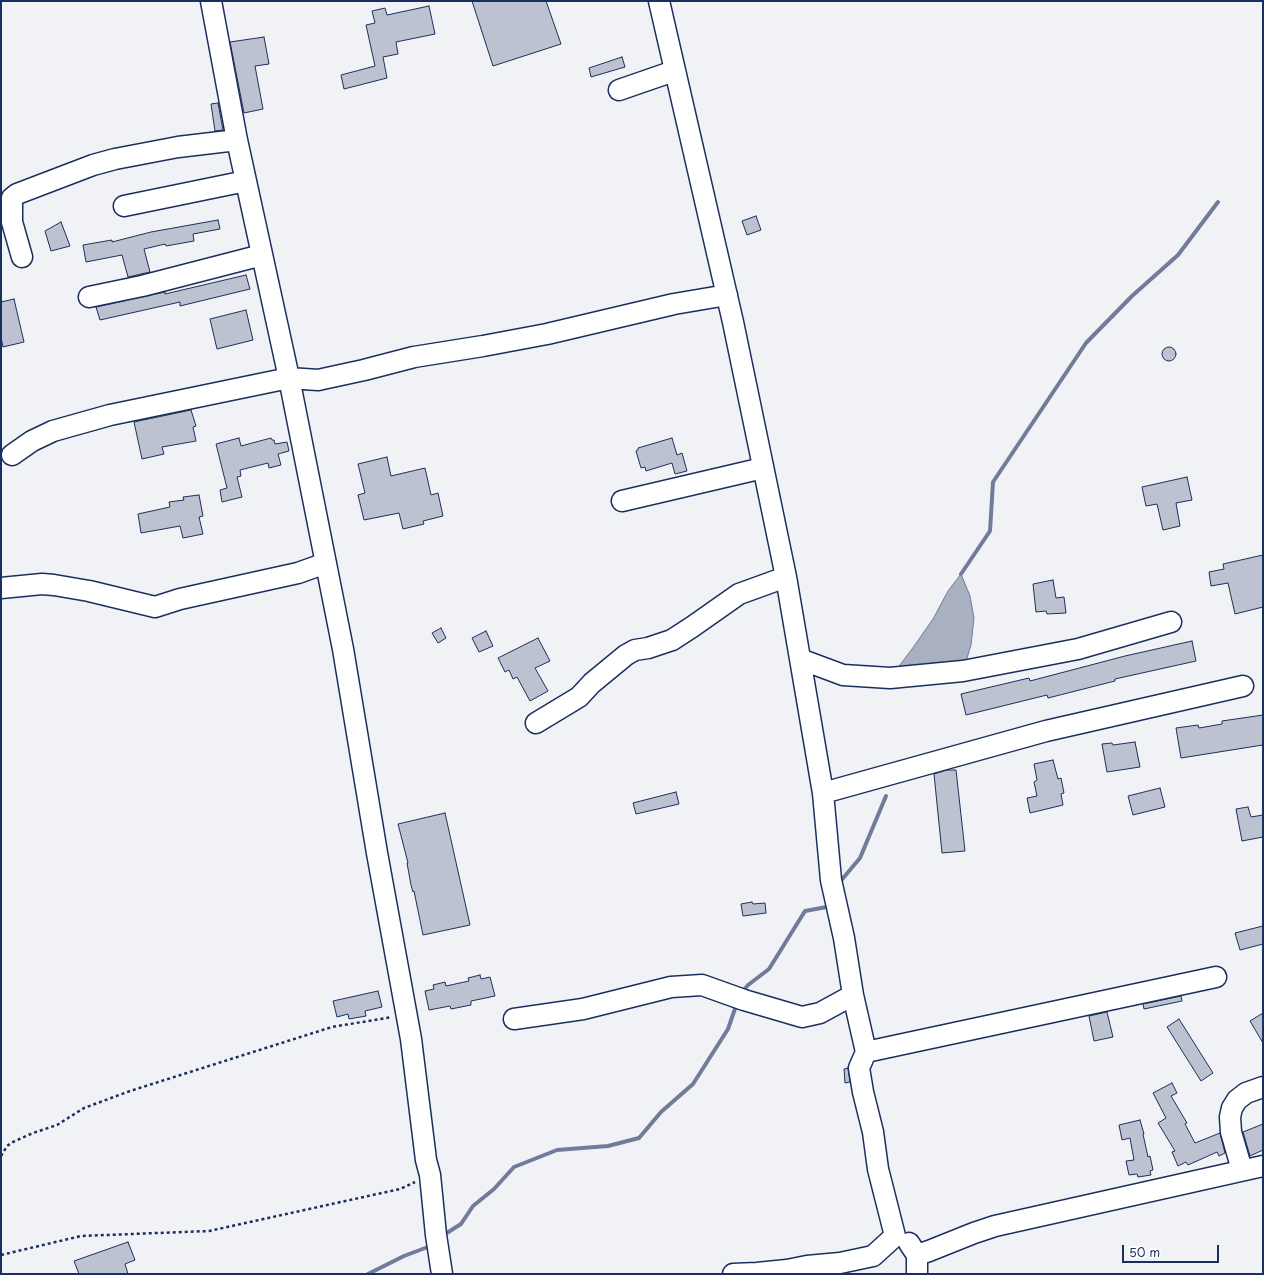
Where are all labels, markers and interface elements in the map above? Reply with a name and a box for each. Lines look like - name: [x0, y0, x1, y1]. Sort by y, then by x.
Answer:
- scale bar: [1124, 1237, 1221, 1263]
- text: 50 m: [1129, 1243, 1160, 1261]

